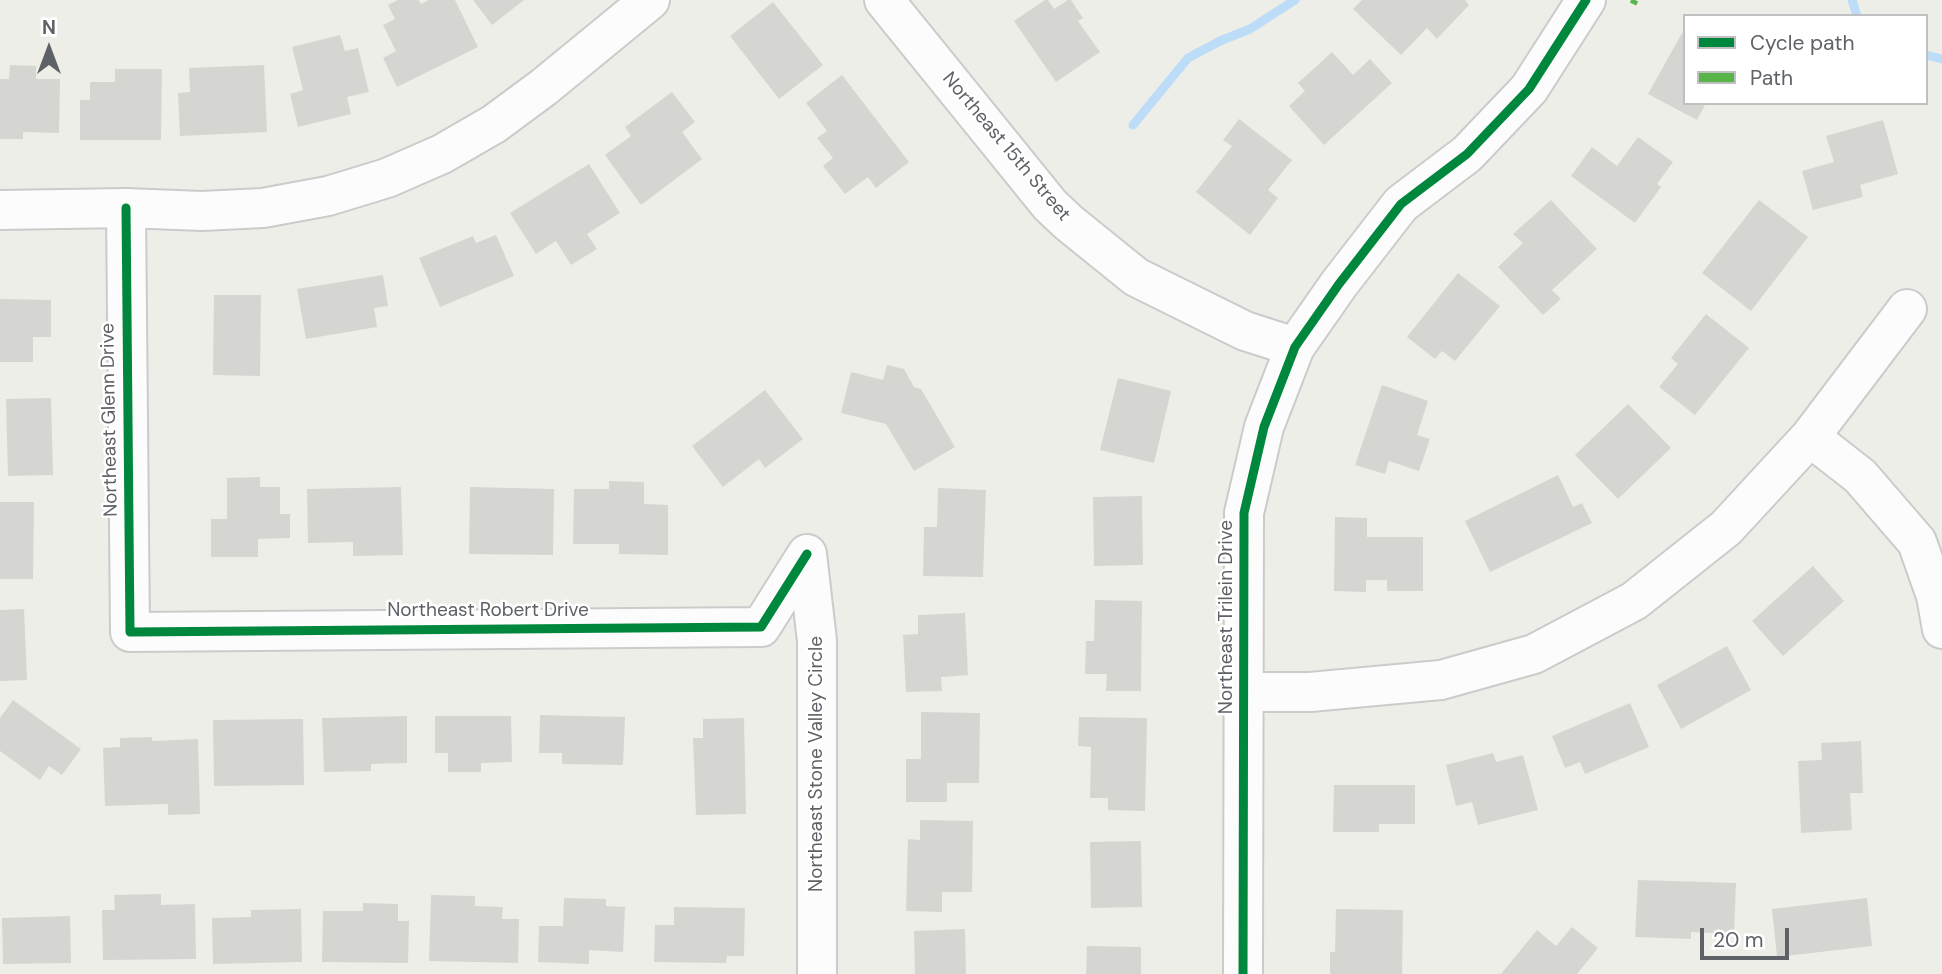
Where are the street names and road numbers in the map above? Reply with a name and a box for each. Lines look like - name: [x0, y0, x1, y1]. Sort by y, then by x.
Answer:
- street label: Northeast 15th Street: [937, 68, 1075, 226]
- street label: Northeast Glenn Drive: [97, 323, 123, 517]
- street label: Northeast Trilein Drive: [1216, 520, 1238, 714]
- street label: Northeast Robert Drive: [387, 600, 589, 622]
- street label: Northeast Stone Valley Circle: [806, 636, 828, 892]

